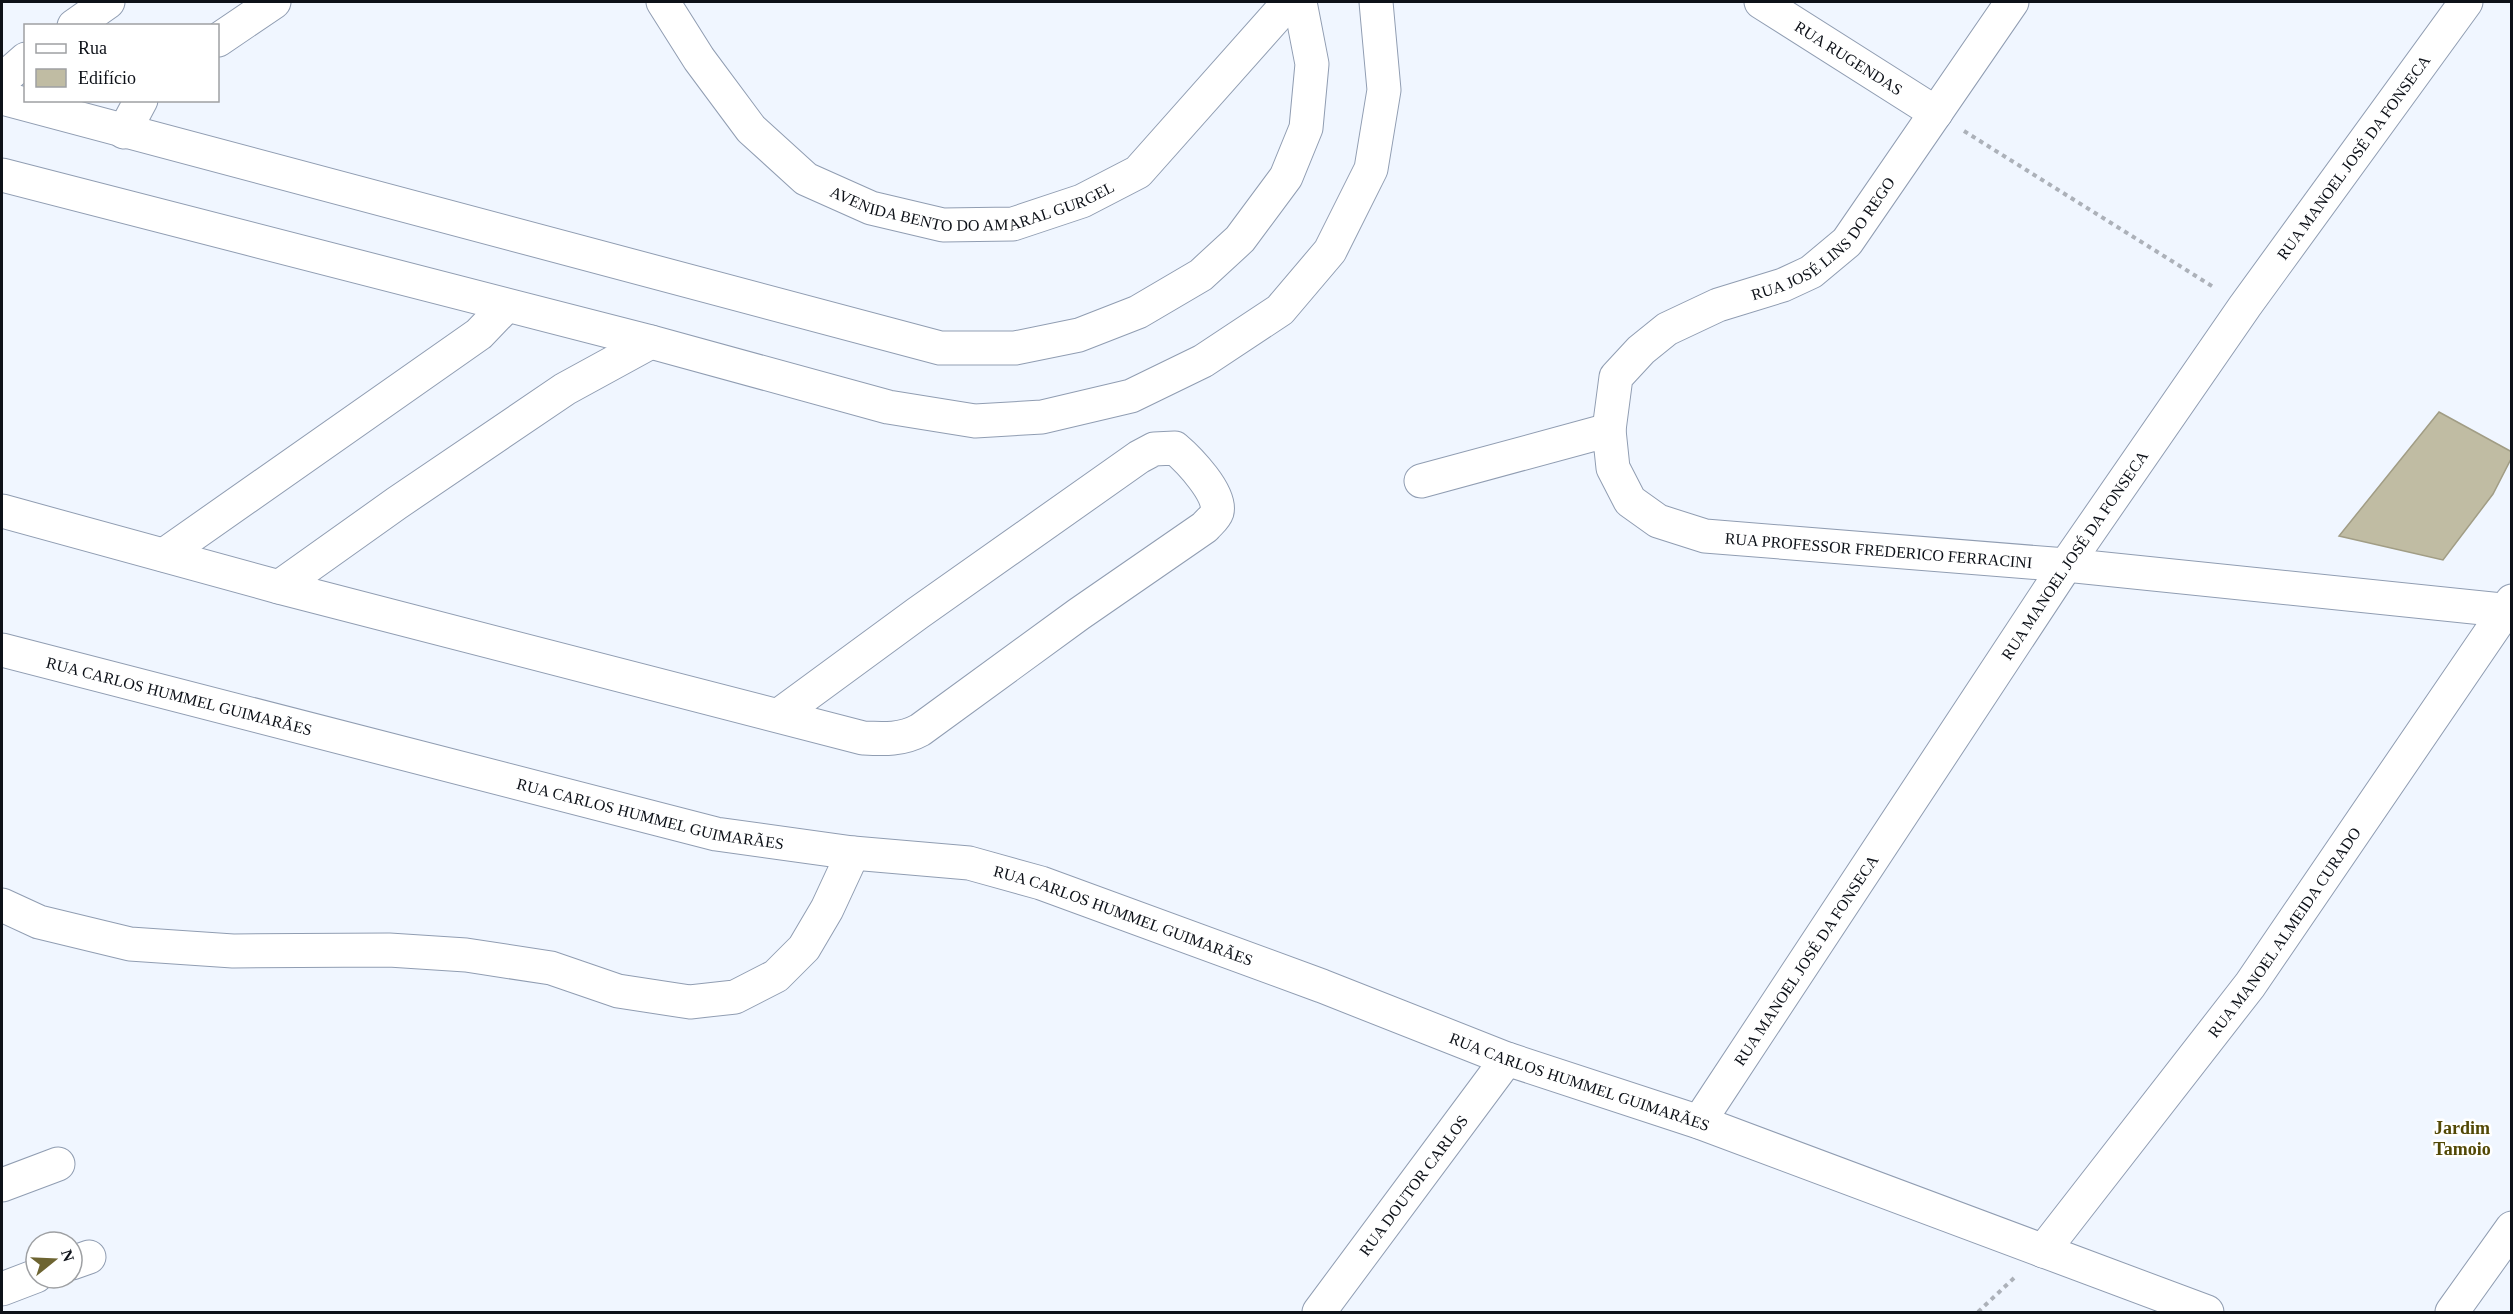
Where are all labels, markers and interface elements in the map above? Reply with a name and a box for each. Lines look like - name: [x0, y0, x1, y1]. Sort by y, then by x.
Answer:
- street label: RUA RUGENDAS: [1792, 17, 1906, 98]
- legend: [24, 24, 219, 102]
- text: Rua: [78, 38, 107, 58]
- street label: RUA MANOEL JOSÉ DA FONSECA: [2273, 51, 2433, 263]
- text: Edifício: [78, 68, 136, 88]
- street label: AVENIDA BENTO DO AMARAL GURGEL: [823, 172, 1121, 196]
- street label: RUA JOSÉ LINS DO REGO: [1749, 174, 1898, 303]
- text: AVENIDA BENTO DO AMARAL GURGEL: [828, 178, 1117, 234]
- street label: RUA MANOEL JOSÉ DA FONSECA: [1998, 447, 2151, 663]
- street label: RUA PROFESSOR FREDERICO FERRACINI: [1724, 529, 2033, 571]
- street label: RUA CARLOS HUMMEL GUIMARÃES: [45, 653, 314, 738]
- street label: RUA CARLOS HUMMEL GUIMARÃES: [515, 775, 785, 852]
- street label: RUA MANOEL ALMEIDA CURADO: [2204, 824, 2364, 1040]
- street label: RUA MANOEL JOSÉ DA FONSECA: [1730, 851, 1881, 1068]
- street label: RUA CARLOS HUMMEL GUIMARÃES: [992, 862, 1255, 968]
- street label: RUA CARLOS HUMMEL GUIMARÃES: [1447, 1029, 1712, 1134]
- street label: RUA DOUTOR CARLOS: [1356, 1112, 1471, 1259]
- district label: Jardim Tamoio: [2433, 1118, 2491, 1159]
- north arrow: [24, 1230, 84, 1290]
- text: N: [58, 1247, 78, 1264]

